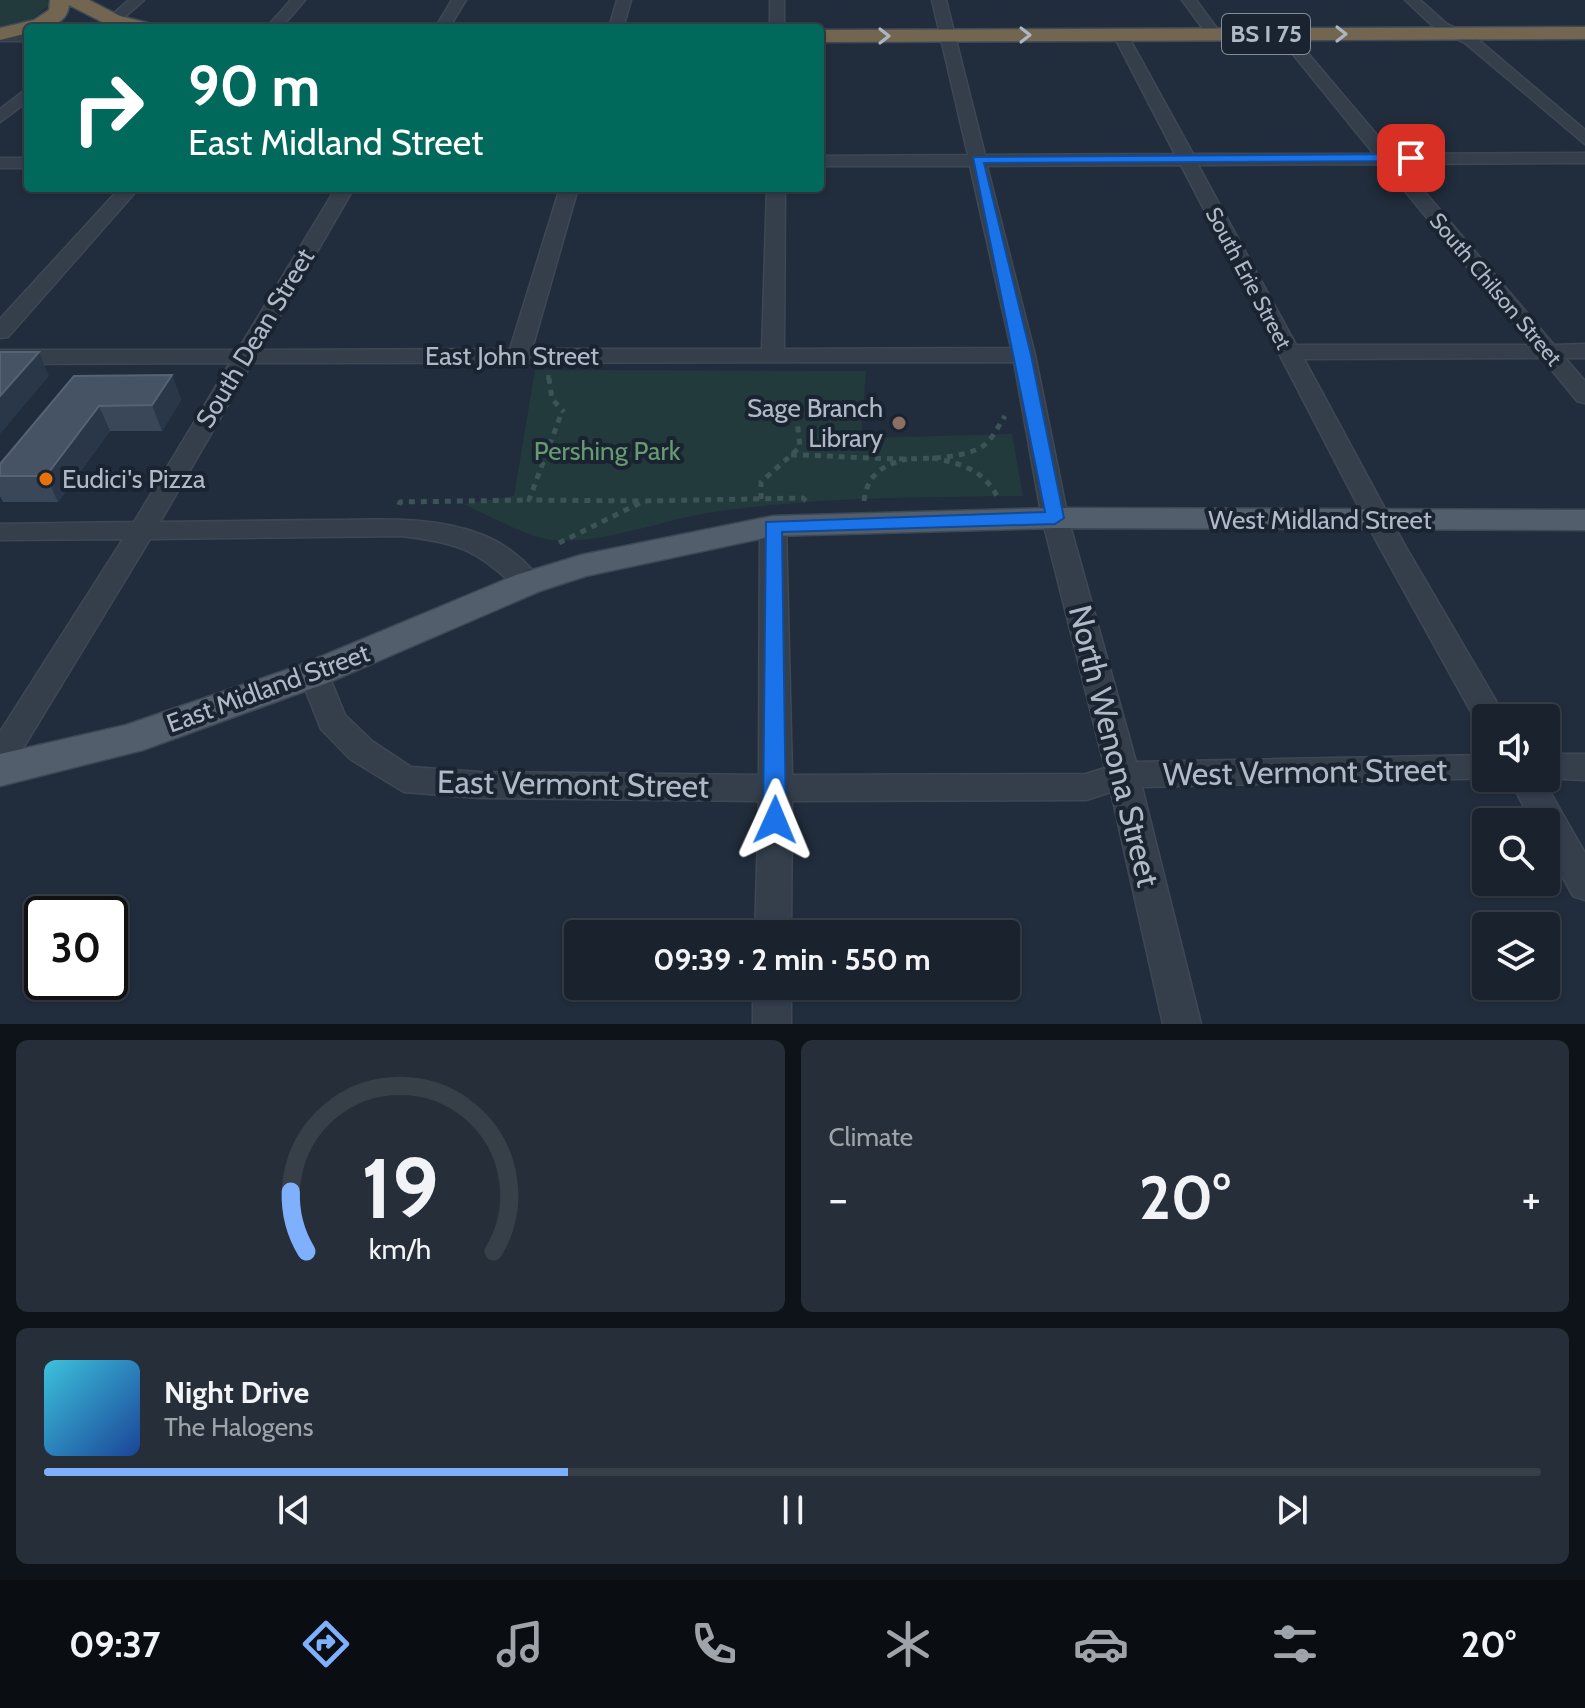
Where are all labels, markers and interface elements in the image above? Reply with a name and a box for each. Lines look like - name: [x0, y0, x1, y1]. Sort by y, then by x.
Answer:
- road number: BS I 75: [1222, 14, 1310, 54]
- one-way arrow: [1335, 25, 1348, 43]
- one-way arrow: [1019, 26, 1032, 44]
- one-way arrow: [878, 27, 891, 45]
- text: 90 m: [188, 52, 320, 120]
- icon: right: [56, 56, 160, 160]
- text: East Midland Street: [188, 120, 483, 164]
- pin: [1377, 124, 1445, 192]
- icon: arrive: [1389, 136, 1433, 180]
- street label: South Erie Street: [1200, 203, 1298, 354]
- street label: South Chilson Street: [1424, 207, 1568, 372]
- street label: South Dean Street: [189, 242, 321, 433]
- street label: East John Street: [425, 340, 599, 372]
- place label: Sage Branch Library: [747, 392, 883, 454]
- marker: Sage Branch Library: [890, 414, 908, 432]
- park label: Pershing Park: [534, 435, 681, 467]
- place label: Eudici's Pizza: [62, 463, 206, 495]
- marker: Eudici's Pizza: [37, 470, 55, 488]
- street label: West Midland Street: [1208, 504, 1432, 536]
- street label: North Wenona Street: [1061, 601, 1168, 891]
- street label: East Midland Street: [162, 636, 374, 740]
- map controls: [1472, 704, 1560, 1000]
- button: sound: [1472, 704, 1560, 792]
- street label: West Vermont Street: [1163, 750, 1448, 793]
- street label: East Vermont Street: [437, 762, 710, 805]
- position arrow: [733, 778, 817, 862]
- button: search: [1472, 808, 1560, 896]
- speed limit sign: 30: [24, 896, 128, 1000]
- button: layers: [1472, 912, 1560, 1000]
- text: 09:39 · 2 min · 550 m: [653, 941, 931, 978]
- text: Climate: [829, 1121, 913, 1153]
- text: 19: [362, 1138, 439, 1239]
- text: 20°: [1139, 1161, 1230, 1234]
- text: −: [829, 1172, 848, 1225]
- text: +: [1522, 1172, 1541, 1225]
- text: km/h: [369, 1231, 432, 1266]
- text: Night Drive: [164, 1374, 309, 1411]
- text: The Halogens: [164, 1411, 313, 1443]
- icon: previous: [272, 1488, 316, 1532]
- icon: pause: [771, 1488, 815, 1532]
- icon: next: [1270, 1488, 1314, 1532]
- icon: directions: [298, 1616, 354, 1672]
- icon: music: [492, 1616, 548, 1672]
- icon: phone: [686, 1616, 742, 1672]
- icon: climate: [880, 1616, 936, 1672]
- icon: car: [1073, 1616, 1129, 1672]
- icon: filters: [1267, 1616, 1323, 1672]
- text: 09:37: [69, 1622, 160, 1666]
- text: 20°: [1461, 1622, 1516, 1666]

